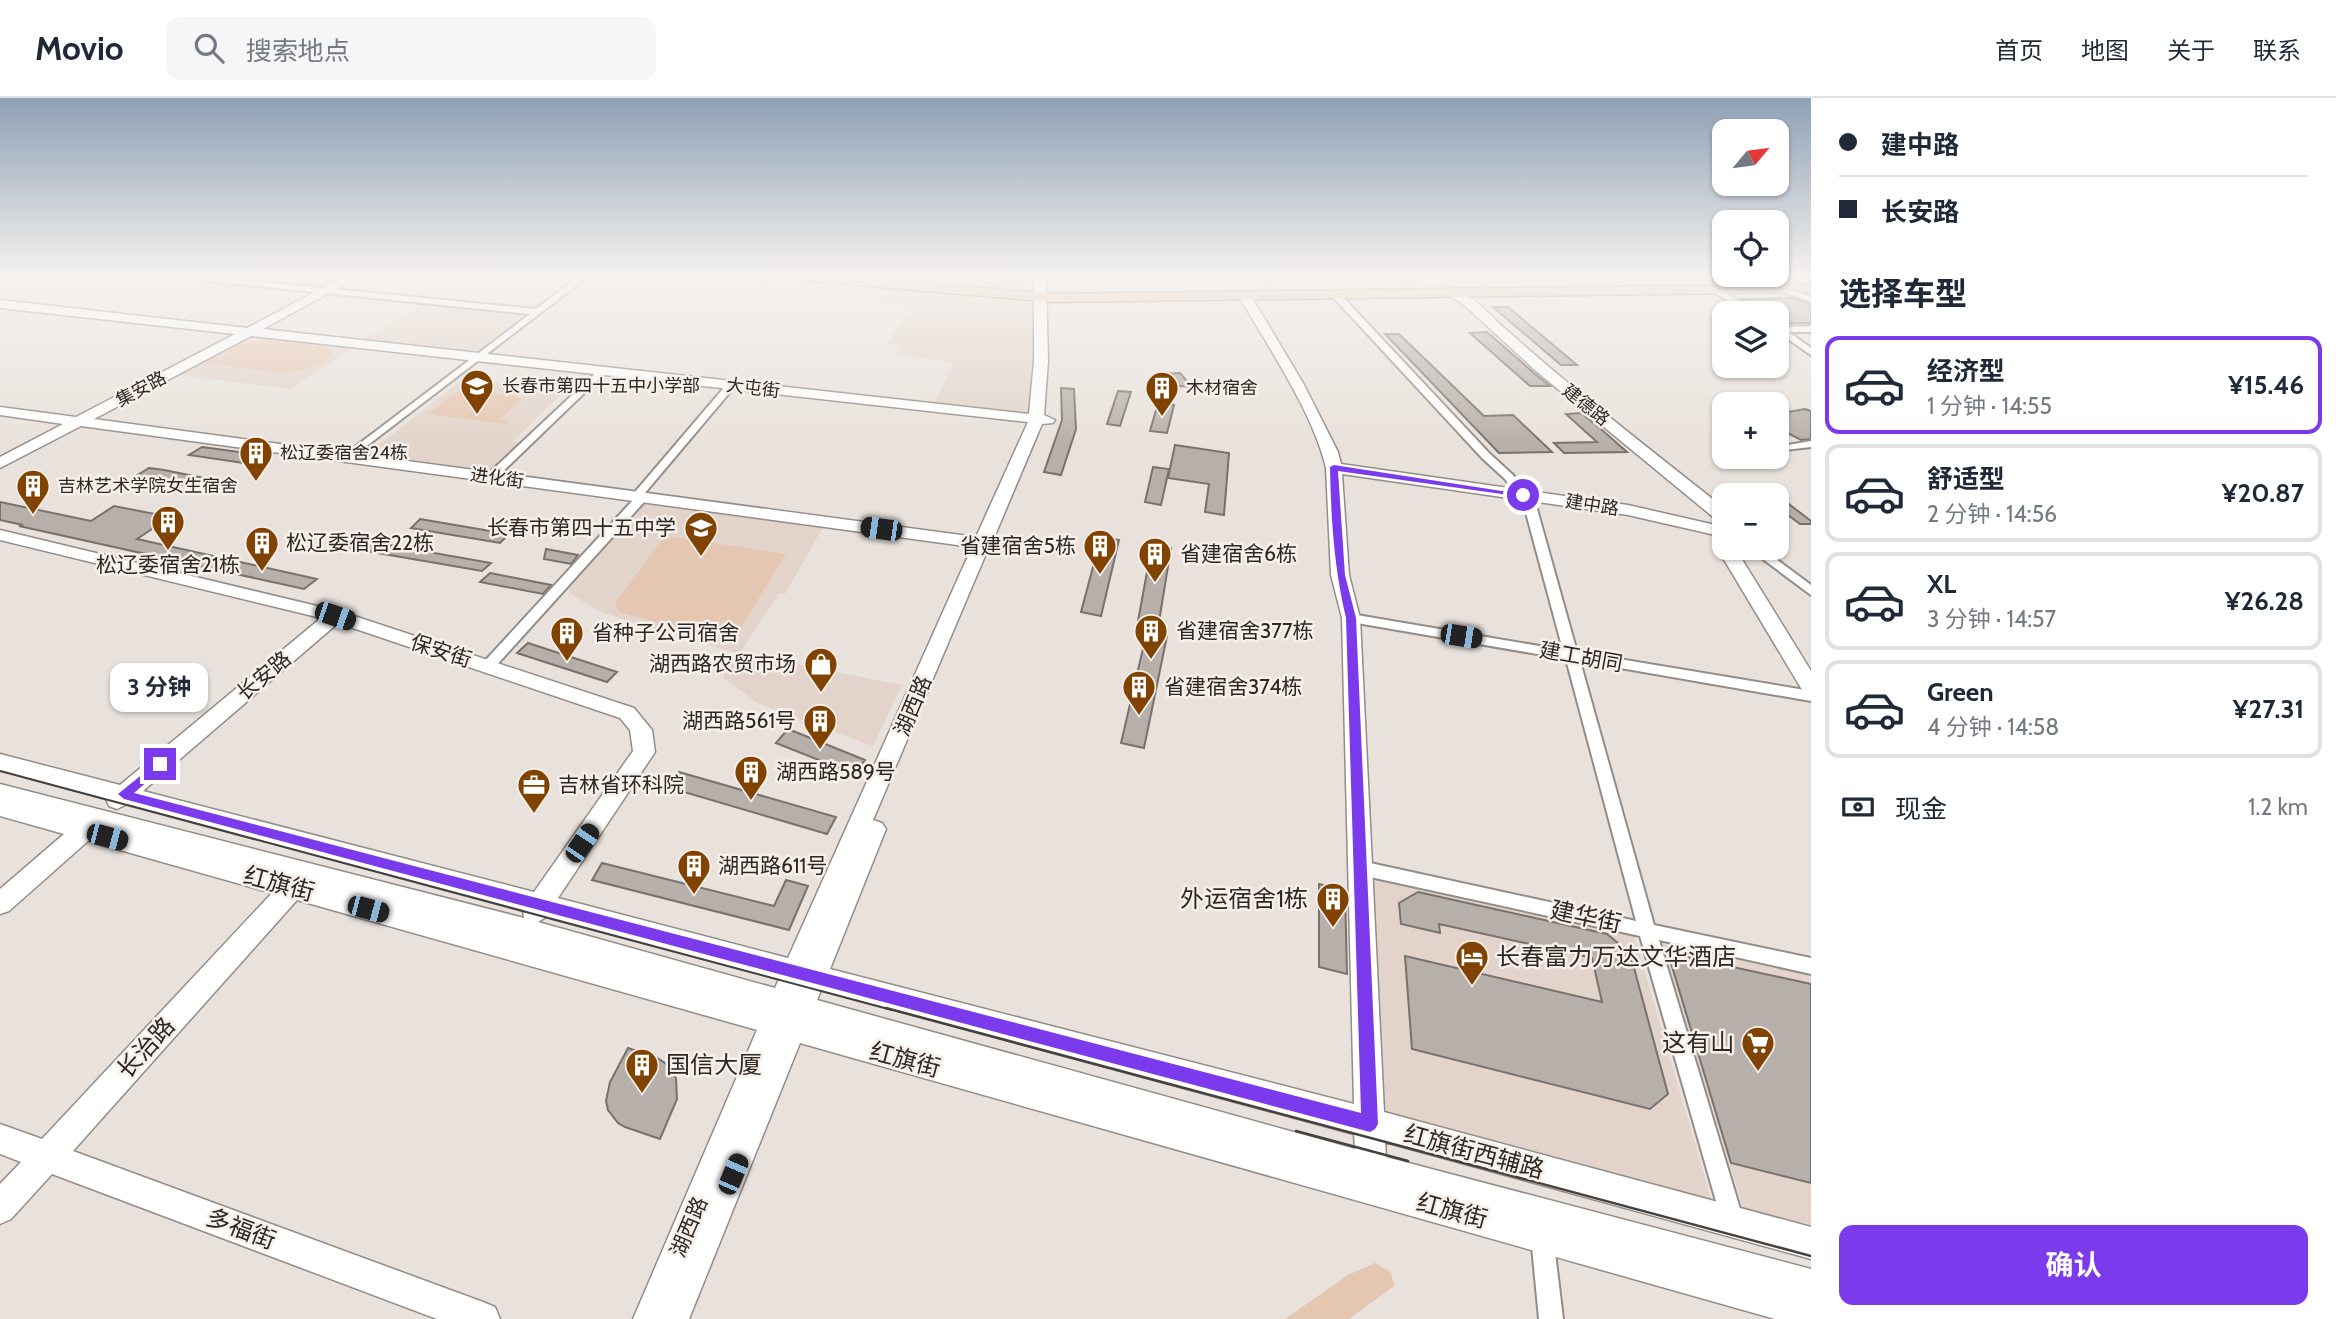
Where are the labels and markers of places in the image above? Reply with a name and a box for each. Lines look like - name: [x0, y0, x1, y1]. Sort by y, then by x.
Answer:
- school or university icon: 长春市第四十五中小学部: [458, 367, 496, 416]
- building icon: 木材宿舍: [1143, 369, 1181, 418]
- place label: 长春市第四十五中小学部: [502, 375, 700, 397]
- place label: 木材宿舍: [1186, 377, 1258, 399]
- building icon: 松辽委宿舍24栋: [237, 434, 275, 483]
- place label: 松辽委宿舍24栋: [280, 442, 408, 464]
- building icon: 吉林艺术学院女生宿舍: [14, 467, 52, 516]
- place label: 吉林艺术学院女生宿舍: [58, 475, 238, 497]
- building icon: 松辽委宿舍21栋: [149, 503, 187, 552]
- school or university icon: 长春市第四十五中学: [682, 509, 720, 558]
- place label: 长春市第四十五中学: [487, 515, 676, 540]
- building icon: 松辽委宿舍22栋: [243, 524, 281, 573]
- building icon: 省建宿舍5栋: [1081, 527, 1119, 576]
- place label: 松辽委宿舍22栋: [286, 530, 434, 555]
- place label: 省建宿舍5栋: [960, 533, 1076, 558]
- building icon: 省建宿舍6栋: [1136, 535, 1174, 584]
- place label: 省建宿舍6栋: [1180, 541, 1297, 566]
- place label: 松辽委宿舍21栋: [96, 552, 240, 577]
- building icon: 省建宿舍377栋: [1132, 612, 1170, 661]
- building icon: 省种子公司宿舍: [548, 614, 586, 663]
- place label: 省建宿舍377栋: [1176, 618, 1314, 643]
- place label: 省种子公司宿舍: [592, 620, 739, 645]
- shop icon: 湖西路农贸市场: [802, 645, 840, 694]
- place label: 湖西路农贸市场: [649, 651, 796, 676]
- building icon: 省建宿舍374栋: [1120, 668, 1158, 717]
- place label: 省建宿舍374栋: [1164, 674, 1302, 699]
- building icon: 湖西路561号: [801, 702, 839, 751]
- place label: 湖西路561号: [682, 708, 796, 733]
- building icon: 湖西路589号: [732, 753, 770, 802]
- place label: 湖西路589号: [776, 759, 896, 784]
- office icon: 吉林省环科院: [515, 766, 553, 815]
- place label: 吉林省环科院: [558, 772, 684, 797]
- building icon: 湖西路611号: [675, 847, 713, 896]
- place label: 湖西路611号: [718, 853, 827, 878]
- building icon: 外运宿舍1栋: [1314, 880, 1352, 929]
- place label: 外运宿舍1栋: [1180, 884, 1308, 913]
- hotel icon: 长春富力万达文华酒店: [1453, 938, 1491, 987]
- place label: 长春富力万达文华酒店: [1496, 942, 1736, 971]
- supermarket icon: 这有山: [1739, 1024, 1777, 1073]
- place label: 这有山: [1662, 1028, 1734, 1057]
- building icon: 国信大厦: [623, 1046, 661, 1095]
- place label: 国信大厦: [666, 1050, 762, 1079]

